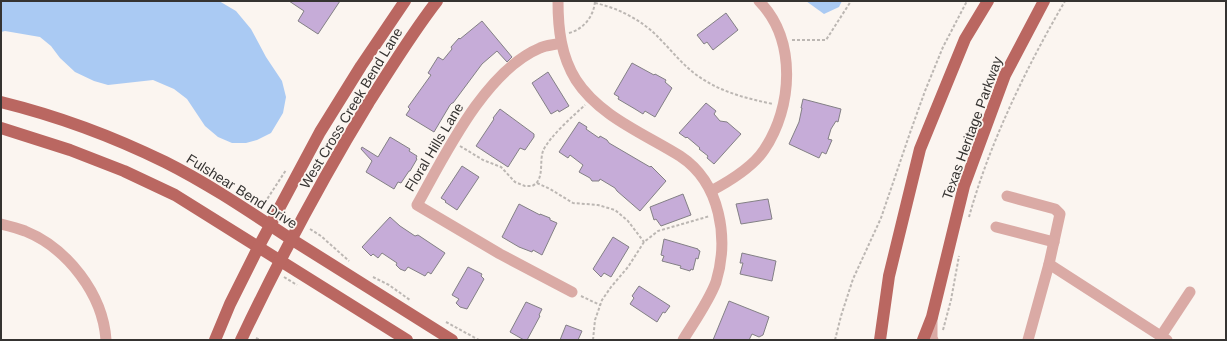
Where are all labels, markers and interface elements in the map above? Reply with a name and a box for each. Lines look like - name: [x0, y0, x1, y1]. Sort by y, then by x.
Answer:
- street label: West Cross Creek Bend Lane: [297, 24, 406, 191]
- street label: Texas Heritage Parkway: [939, 54, 1005, 202]
- street label: Floral Hills Lane: [401, 100, 467, 194]
- street label: Fulshear Bend Drive: [184, 150, 301, 232]

